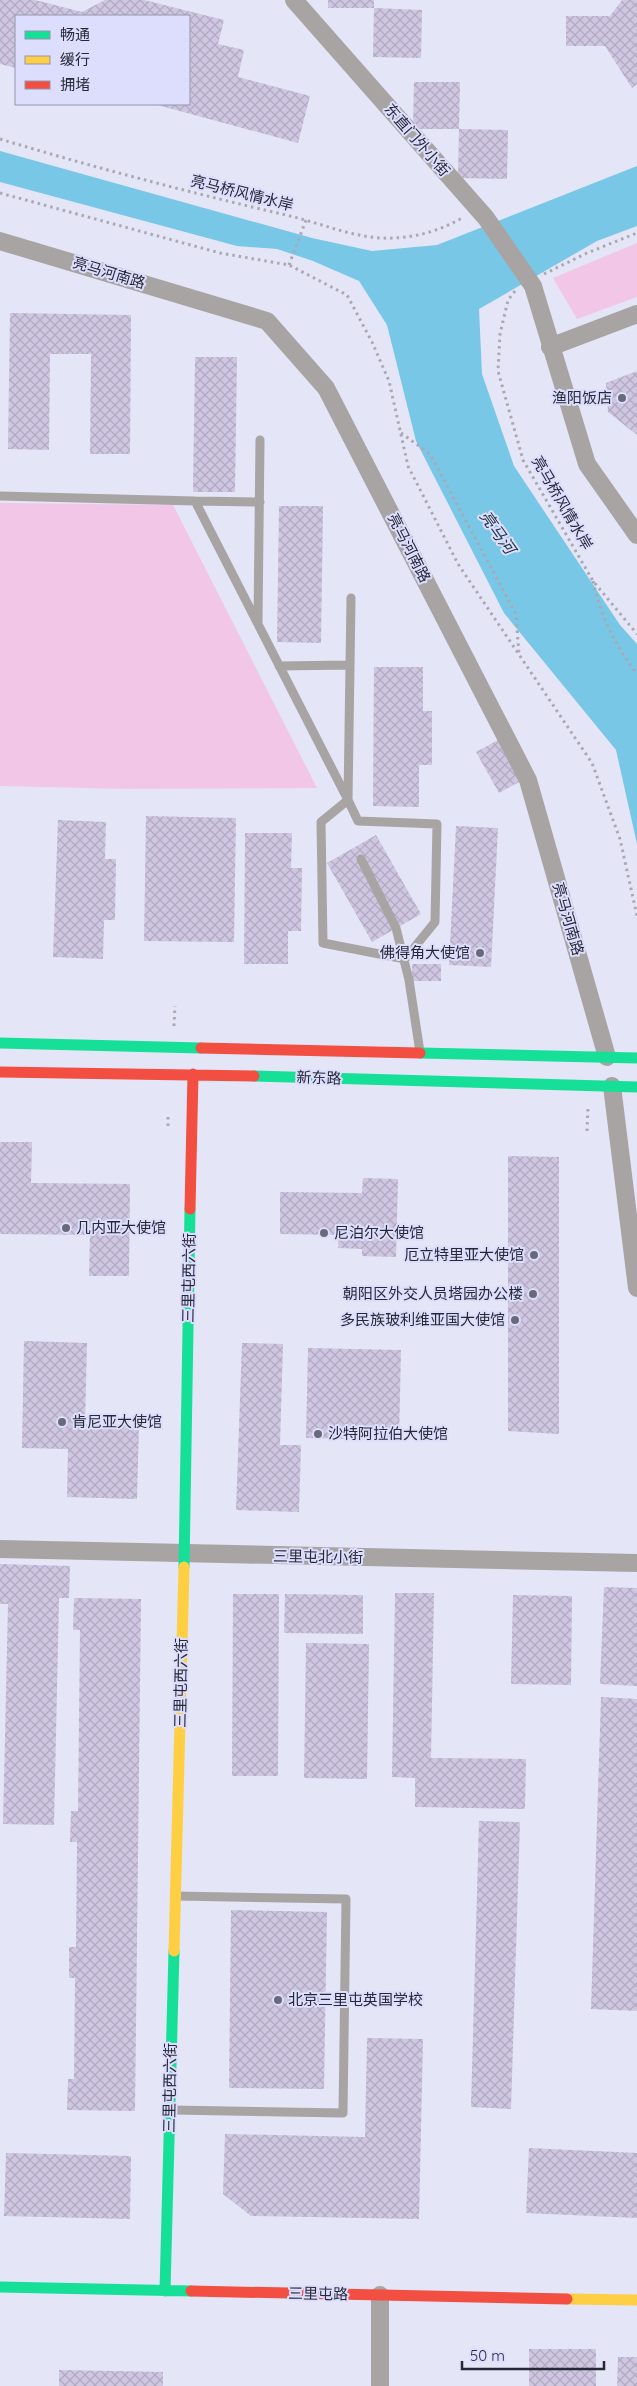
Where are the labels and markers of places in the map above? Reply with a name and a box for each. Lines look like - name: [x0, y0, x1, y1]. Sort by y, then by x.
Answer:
- place label: 渔阳饭店: [552, 388, 612, 407]
- marker: 渔阳饭店: [616, 392, 628, 404]
- place label: 佛得角大使馆: [380, 943, 470, 962]
- marker: 佛得角大使馆: [474, 947, 486, 959]
- place label: 几内亚大使馆: [76, 1218, 166, 1237]
- marker: 几内亚大使馆: [60, 1222, 72, 1234]
- place label: 尼泊尔大使馆: [334, 1223, 424, 1242]
- marker: 尼泊尔大使馆: [318, 1227, 330, 1239]
- place label: 厄立特里亚大使馆: [404, 1245, 524, 1264]
- marker: 厄立特里亚大使馆: [528, 1249, 540, 1261]
- place label: 朝阳区外交人员塔园办公楼: [343, 1284, 523, 1303]
- marker: 朝阳区外交人员塔园办公楼: [527, 1288, 539, 1300]
- place label: 多民族玻利维亚国大使馆: [340, 1310, 505, 1329]
- marker: 多民族玻利维亚国大使馆: [509, 1314, 521, 1326]
- place label: 肯尼亚大使馆: [72, 1412, 162, 1431]
- marker: 肯尼亚大使馆: [56, 1416, 68, 1428]
- place label: 沙特阿拉伯大使馆: [328, 1424, 448, 1443]
- marker: 沙特阿拉伯大使馆: [312, 1428, 324, 1440]
- place label: 北京三里屯英国学校: [288, 1990, 423, 2009]
- marker: 北京三里屯英国学校: [272, 1994, 284, 2006]

